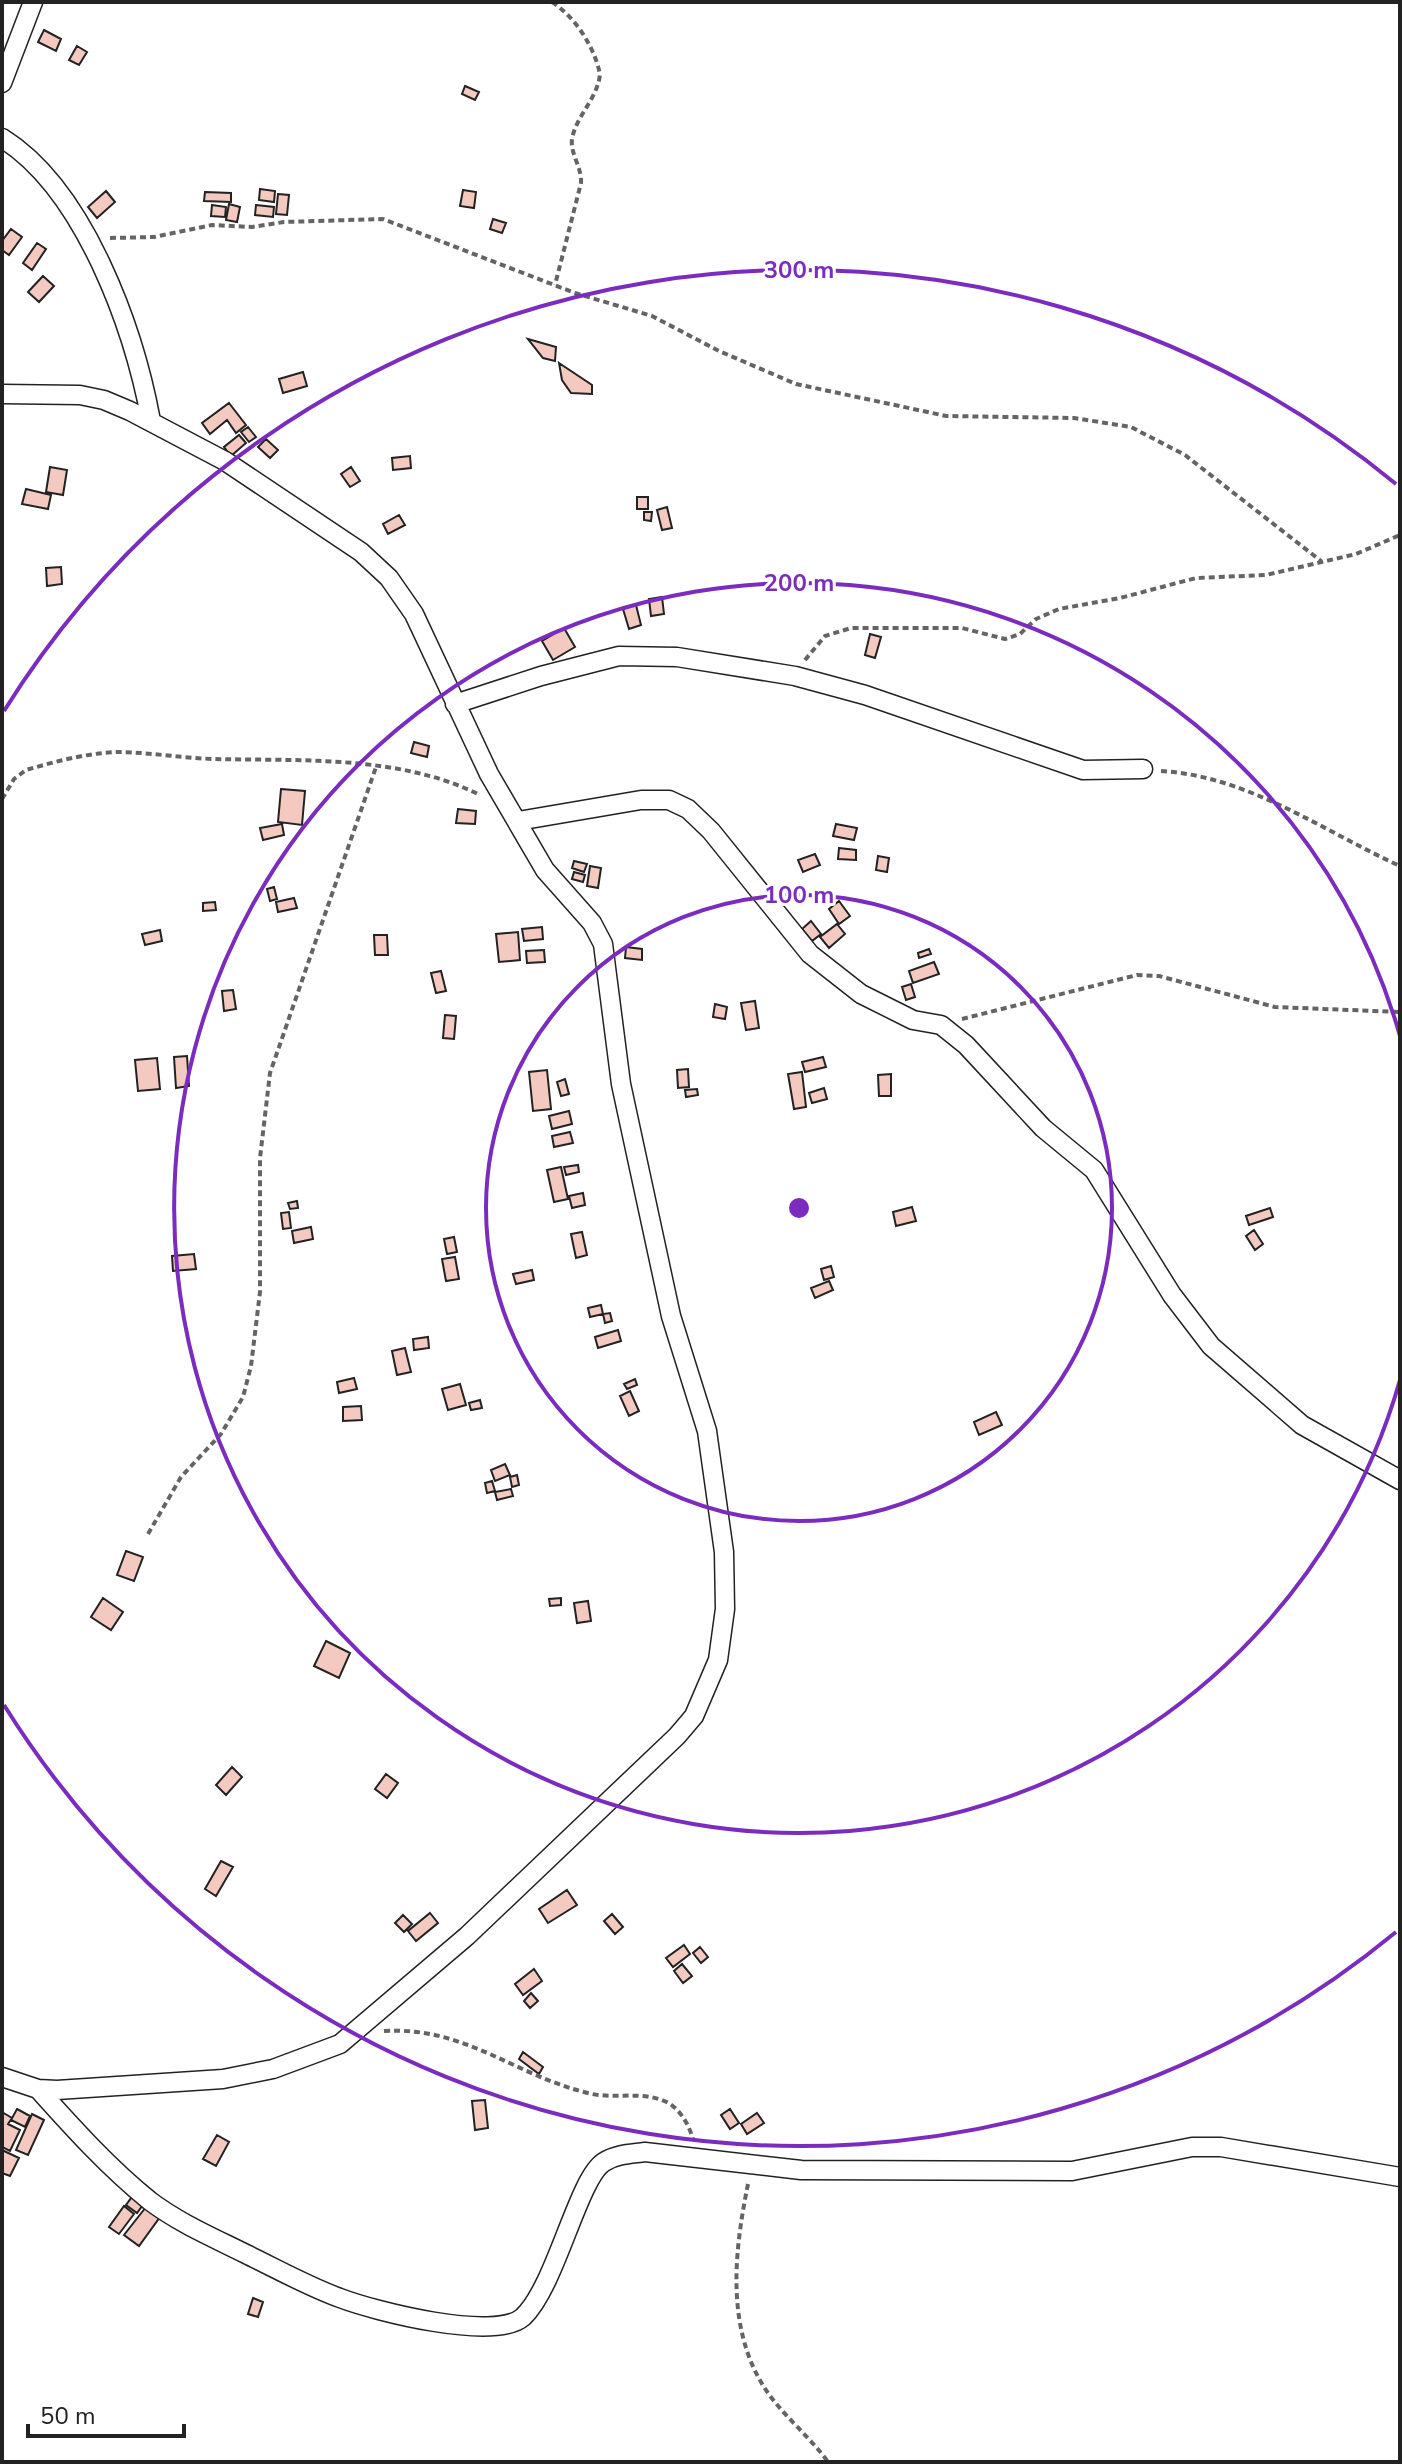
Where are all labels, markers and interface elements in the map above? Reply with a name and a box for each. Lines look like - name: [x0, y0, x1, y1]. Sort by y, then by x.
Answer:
- text: 300 m: [764, 254, 834, 286]
- text: 200 m: [764, 567, 834, 599]
- text: 100 m: [764, 879, 834, 911]
- centre of rings: [785, 1194, 813, 1222]
- scale bar: [28, 2388, 184, 2438]
- text: 50 m: [40, 2400, 96, 2432]

